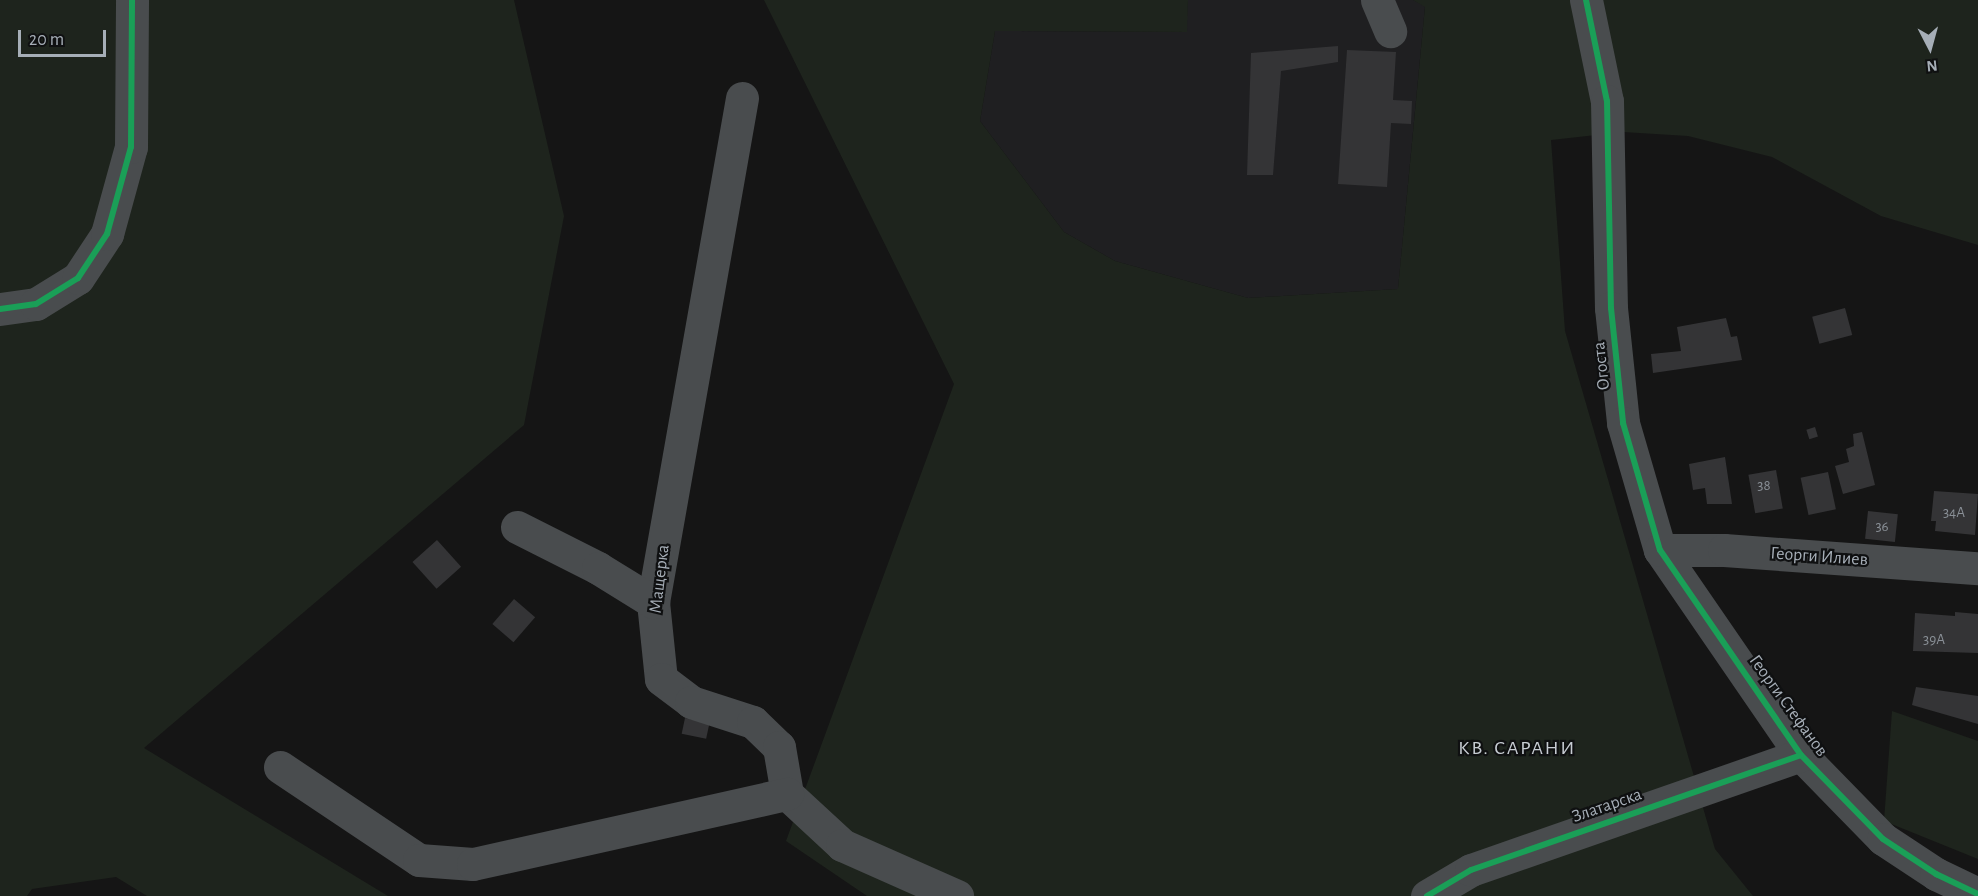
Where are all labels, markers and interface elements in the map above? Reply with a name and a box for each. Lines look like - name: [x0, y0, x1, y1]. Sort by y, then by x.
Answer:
- scale bar: [21, 18, 110, 56]
- north arrow: [1900, 18, 1960, 78]
- text: 20 m: [29, 31, 64, 49]
- text: N: [1926, 57, 1938, 74]
- street label: Огоста: [1589, 341, 1615, 391]
- house number: 38: [1757, 477, 1771, 495]
- house number: 34А: [1943, 504, 1965, 522]
- house number: 36: [1875, 518, 1889, 536]
- street label: Мащерка: [645, 543, 675, 615]
- street label: Георги Илиев: [1769, 543, 1869, 571]
- house number: 39А: [1923, 631, 1945, 649]
- street label: Георги Стефанов: [1744, 651, 1832, 761]
- district label: КВ. САРАНИ: [1458, 736, 1576, 760]
- street label: Златарска: [1569, 784, 1645, 828]

